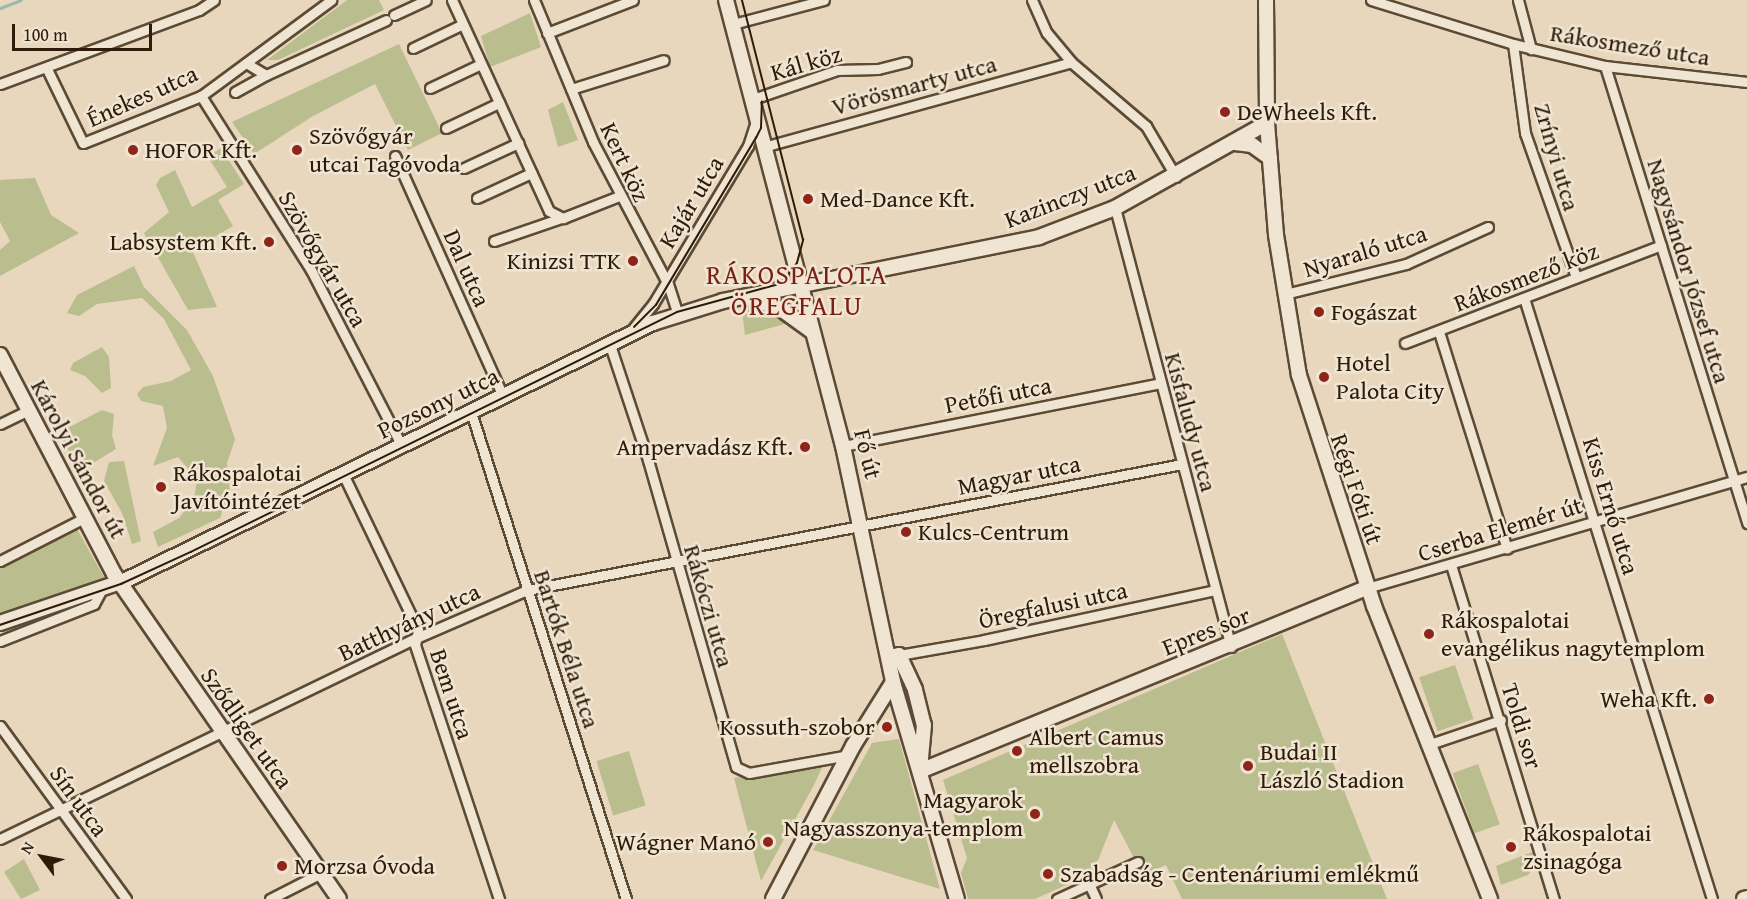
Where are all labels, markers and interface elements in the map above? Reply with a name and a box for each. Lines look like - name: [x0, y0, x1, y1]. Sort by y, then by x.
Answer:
- scale bar: [15, 12, 154, 50]
- street label: Rákosmező utca: [1548, 18, 1712, 72]
- text: 100 m: [23, 21, 68, 48]
- street label: Kál köz: [767, 39, 845, 87]
- street label: Vörösmarty utca: [828, 49, 1000, 121]
- street label: Énekes utca: [82, 59, 202, 133]
- place label: DeWheels Kft.: [1237, 98, 1377, 126]
- street label: Zrínyi utca: [1528, 100, 1586, 214]
- marker: DeWheels Kft.: [1218, 105, 1232, 119]
- street label: Kert köz: [594, 118, 656, 206]
- place label: Szövőgyár utcai Tagóvoda: [309, 122, 460, 178]
- place label: HOFOR Kft.: [145, 136, 257, 164]
- marker: HOFOR Kft.: [126, 143, 140, 157]
- marker: Szövőgyár utcai Tagóvoda: [290, 143, 304, 157]
- street label: Kajár utca: [652, 151, 730, 253]
- street label: Nagysándor József utca: [1641, 155, 1737, 387]
- street label: Kazinczy utca: [1000, 158, 1140, 234]
- place label: Med-Dance Kft.: [820, 185, 975, 213]
- street label: Szövőgyár utca: [272, 186, 374, 332]
- marker: Med-Dance Kft.: [801, 192, 815, 206]
- street label: Nyaraló utca: [1300, 219, 1430, 283]
- street label: Dal utca: [437, 225, 497, 311]
- place label: Labsystem Kft.: [110, 228, 257, 256]
- marker: Labsystem Kft.: [262, 235, 276, 249]
- street label: Rákosmező köz: [1450, 236, 1602, 318]
- place label: Kinizsi TTK: [507, 247, 621, 275]
- marker: Kinizsi TTK: [626, 254, 640, 268]
- district label: RÁKOSPALOTA ÖREGFALU: [706, 258, 888, 321]
- place label: Fogászat: [1331, 298, 1417, 326]
- marker: Fogászat: [1312, 305, 1326, 319]
- street label: Kisfaludy utca: [1159, 349, 1223, 495]
- place label: Hotel Palota City: [1336, 349, 1445, 405]
- street label: Pozsony utca: [373, 361, 503, 445]
- marker: Hotel Palota City: [1317, 370, 1331, 384]
- street label: Petőfi utca: [942, 371, 1054, 419]
- street label: Károlyi Sándor út: [25, 374, 133, 544]
- street label: Fő út: [848, 426, 888, 482]
- street label: Régi Fóti út: [1325, 430, 1389, 548]
- place label: Ampervadász Kft.: [616, 433, 793, 461]
- street label: Kiss Ernő utca: [1577, 434, 1645, 578]
- marker: Ampervadász Kft.: [798, 440, 812, 454]
- street label: Magyar utca: [955, 449, 1083, 501]
- place label: Rákospalotai Javítóintézet: [173, 459, 301, 515]
- marker: Rákospalotai Javítóintézet: [154, 480, 168, 494]
- street label: Cserba Elemér út: [1414, 490, 1586, 568]
- place label: Kulcs-Centrum: [918, 518, 1069, 546]
- marker: Kulcs-Centrum: [899, 525, 913, 539]
- street label: Rákóczi utca: [678, 541, 740, 671]
- street label: Bartók Béla utca: [528, 566, 606, 732]
- street label: Öregfalusi utca: [976, 575, 1130, 635]
- street label: Batthyány utca: [334, 577, 484, 667]
- street label: Epres sor: [1158, 600, 1254, 662]
- place label: Rákospalotai evangélikus nagytemplom: [1441, 606, 1705, 662]
- marker: Rákospalotai evangélikus nagytemplom: [1422, 627, 1436, 641]
- street label: Bem utca: [424, 645, 480, 743]
- street label: Sződliget utca: [195, 662, 299, 794]
- street label: Toldi sor: [1495, 680, 1549, 772]
- place label: Weha Kft.: [1600, 685, 1697, 713]
- marker: Weha Kft.: [1702, 692, 1716, 706]
- place label: Kossuth-szobor: [719, 713, 875, 741]
- marker: Kossuth-szobor: [880, 720, 894, 734]
- place label: Albert Camus mellszobra: [1029, 723, 1164, 779]
- place label: Budai II László Stadion: [1260, 738, 1404, 794]
- marker: Albert Camus mellszobra: [1010, 744, 1024, 758]
- marker: Budai II László Stadion: [1241, 759, 1255, 773]
- street label: Sín utca: [44, 760, 114, 842]
- place label: Magyarok Nagyasszonya-templom: [784, 786, 1023, 842]
- marker: Magyarok Nagyasszonya-templom: [1028, 807, 1042, 821]
- place label: Rákospalotai zsinagóga: [1523, 819, 1651, 875]
- north arrow: [12, 827, 72, 887]
- place label: Wágner Manó: [616, 828, 756, 856]
- marker: Wágner Manó: [761, 835, 775, 849]
- text: N: [14, 837, 40, 858]
- marker: Rákospalotai zsinagóga: [1504, 840, 1518, 854]
- place label: Morzsa Óvoda: [294, 852, 435, 880]
- marker: Morzsa Óvoda: [275, 859, 289, 873]
- place label: Szabadság - Centenáriumi emlékmű: [1060, 860, 1419, 888]
- marker: Szabadság - Centenáriumi emlékmű: [1041, 867, 1055, 881]

